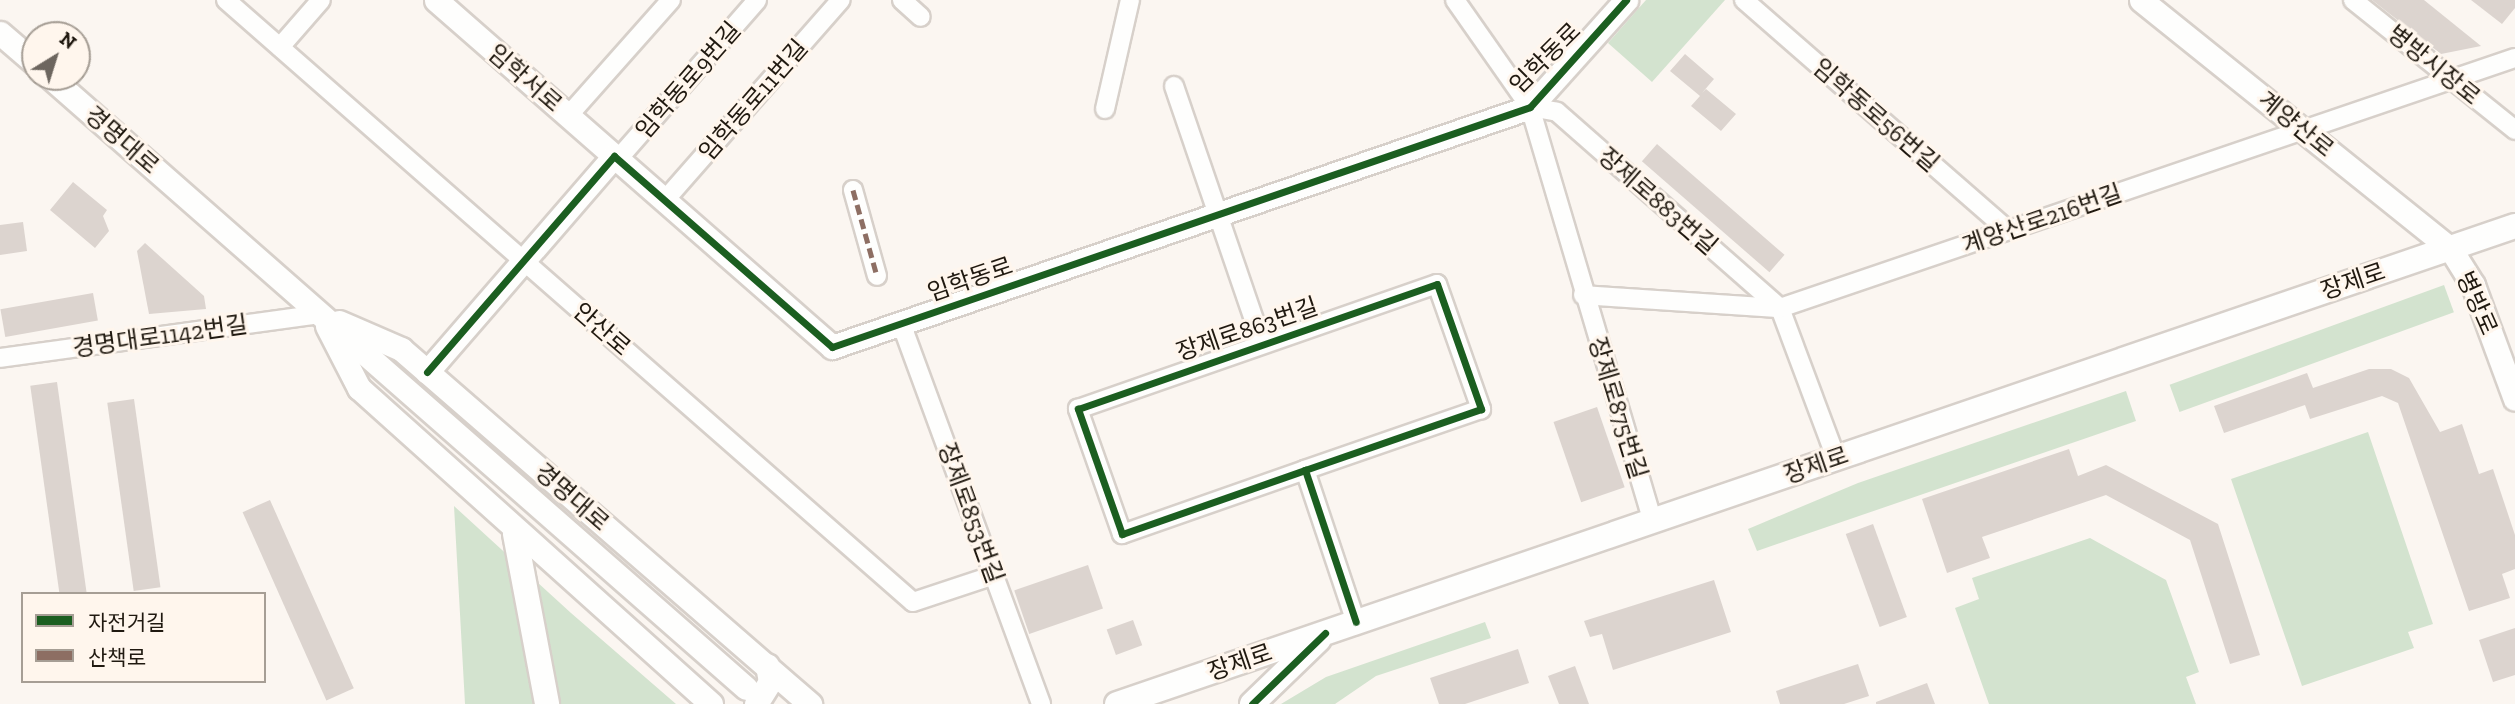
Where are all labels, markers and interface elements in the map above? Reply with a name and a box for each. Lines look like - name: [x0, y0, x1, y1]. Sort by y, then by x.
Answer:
- street label: 임학동로9번길: [629, 16, 747, 144]
- street label: 임학동로: [1504, 17, 1586, 99]
- street label: 병방시장로: [2382, 19, 2486, 111]
- north arrow: [21, 21, 91, 91]
- text: N: [55, 27, 81, 54]
- street label: 임학동로11번길: [693, 34, 813, 166]
- street label: 임학서로: [482, 38, 568, 118]
- street label: 임학동로56번길: [1807, 52, 1945, 178]
- street label: 계양산로: [2253, 85, 2339, 163]
- street label: 경명대로: [79, 100, 165, 180]
- street label: 장제로883번길: [1593, 142, 1723, 260]
- street label: 계양산로216번길: [1958, 178, 2126, 260]
- street label: 임학동로: [924, 251, 1016, 307]
- street label: 장제로: [2317, 257, 2389, 305]
- street label: 병방로: [2450, 267, 2504, 339]
- street label: 장제로863번길: [1172, 291, 1322, 367]
- street label: 안산로: [568, 296, 636, 362]
- street label: 경명대로1142번길: [71, 309, 249, 363]
- street label: 장제로875번길: [1583, 334, 1653, 482]
- street label: 장제로853번길: [932, 439, 1010, 587]
- street label: 장제로: [1780, 441, 1852, 489]
- street label: 경명대로: [529, 457, 615, 537]
- legend: [21, 592, 266, 683]
- text: 자전거길: [88, 610, 165, 635]
- street label: 장제로: [1204, 638, 1276, 686]
- text: 산책로: [88, 645, 146, 670]

